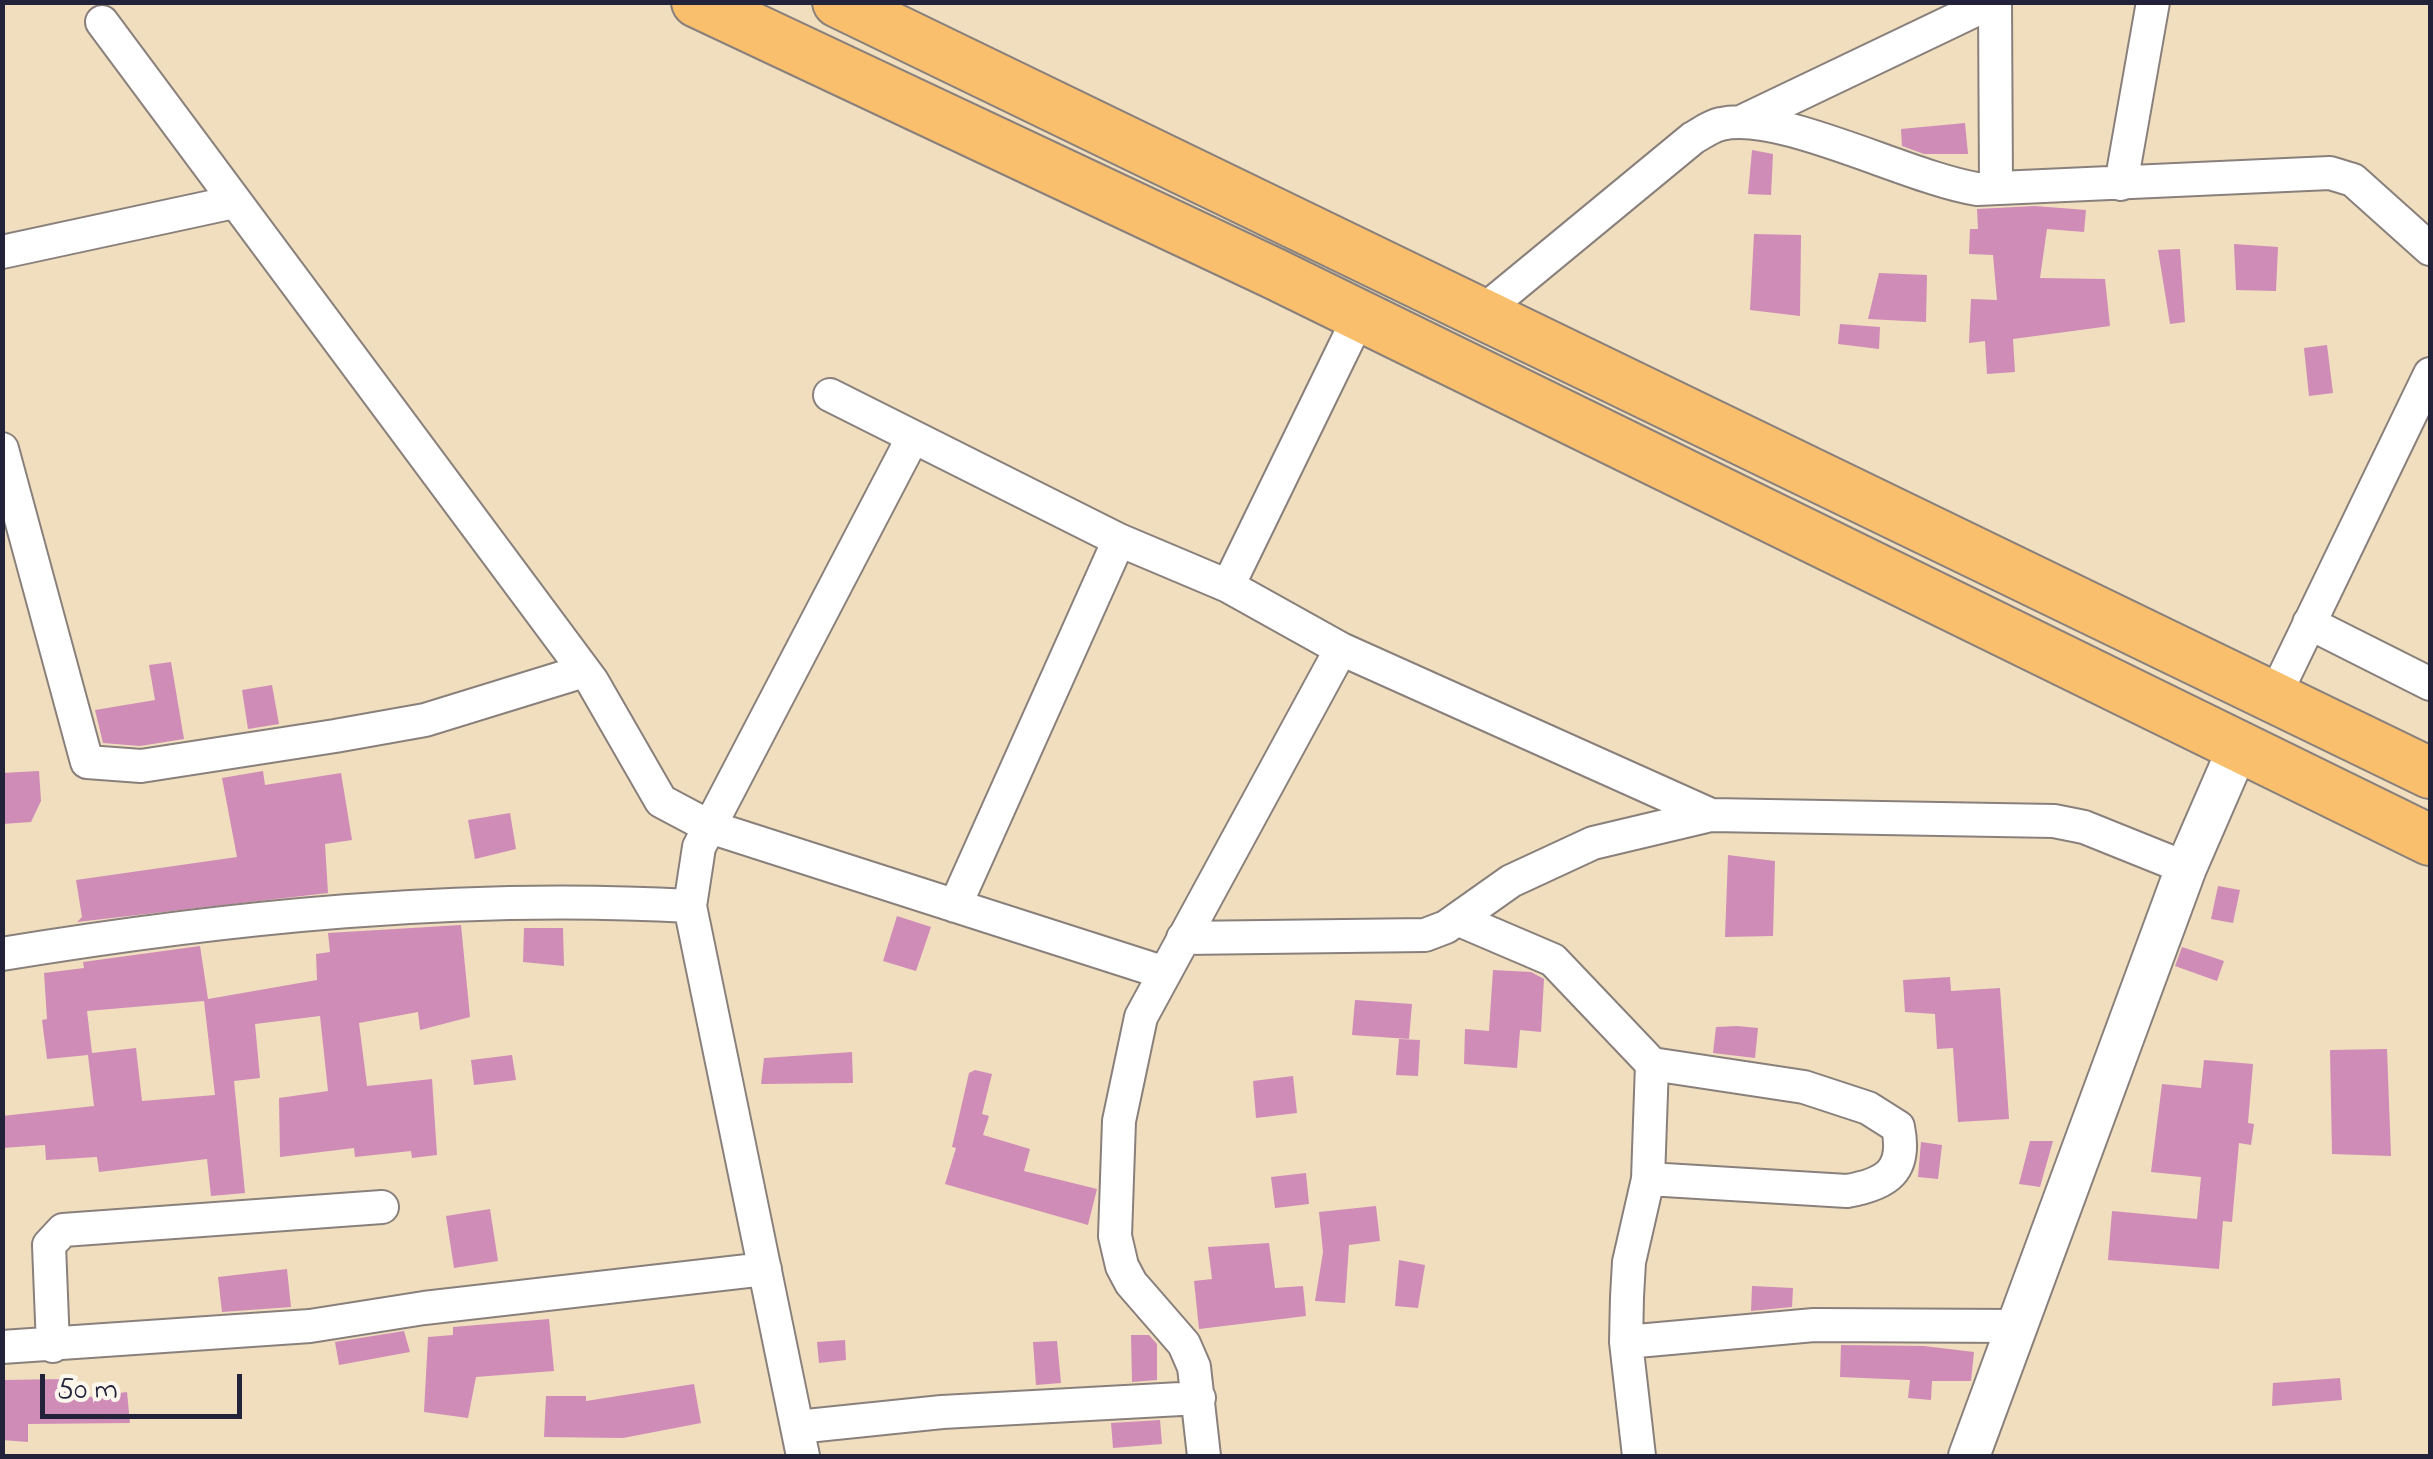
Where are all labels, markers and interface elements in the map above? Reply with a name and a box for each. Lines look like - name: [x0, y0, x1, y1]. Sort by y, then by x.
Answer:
- scale bar: [45, 1354, 248, 1416]
- text: 50 m: [57, 1369, 118, 1413]

